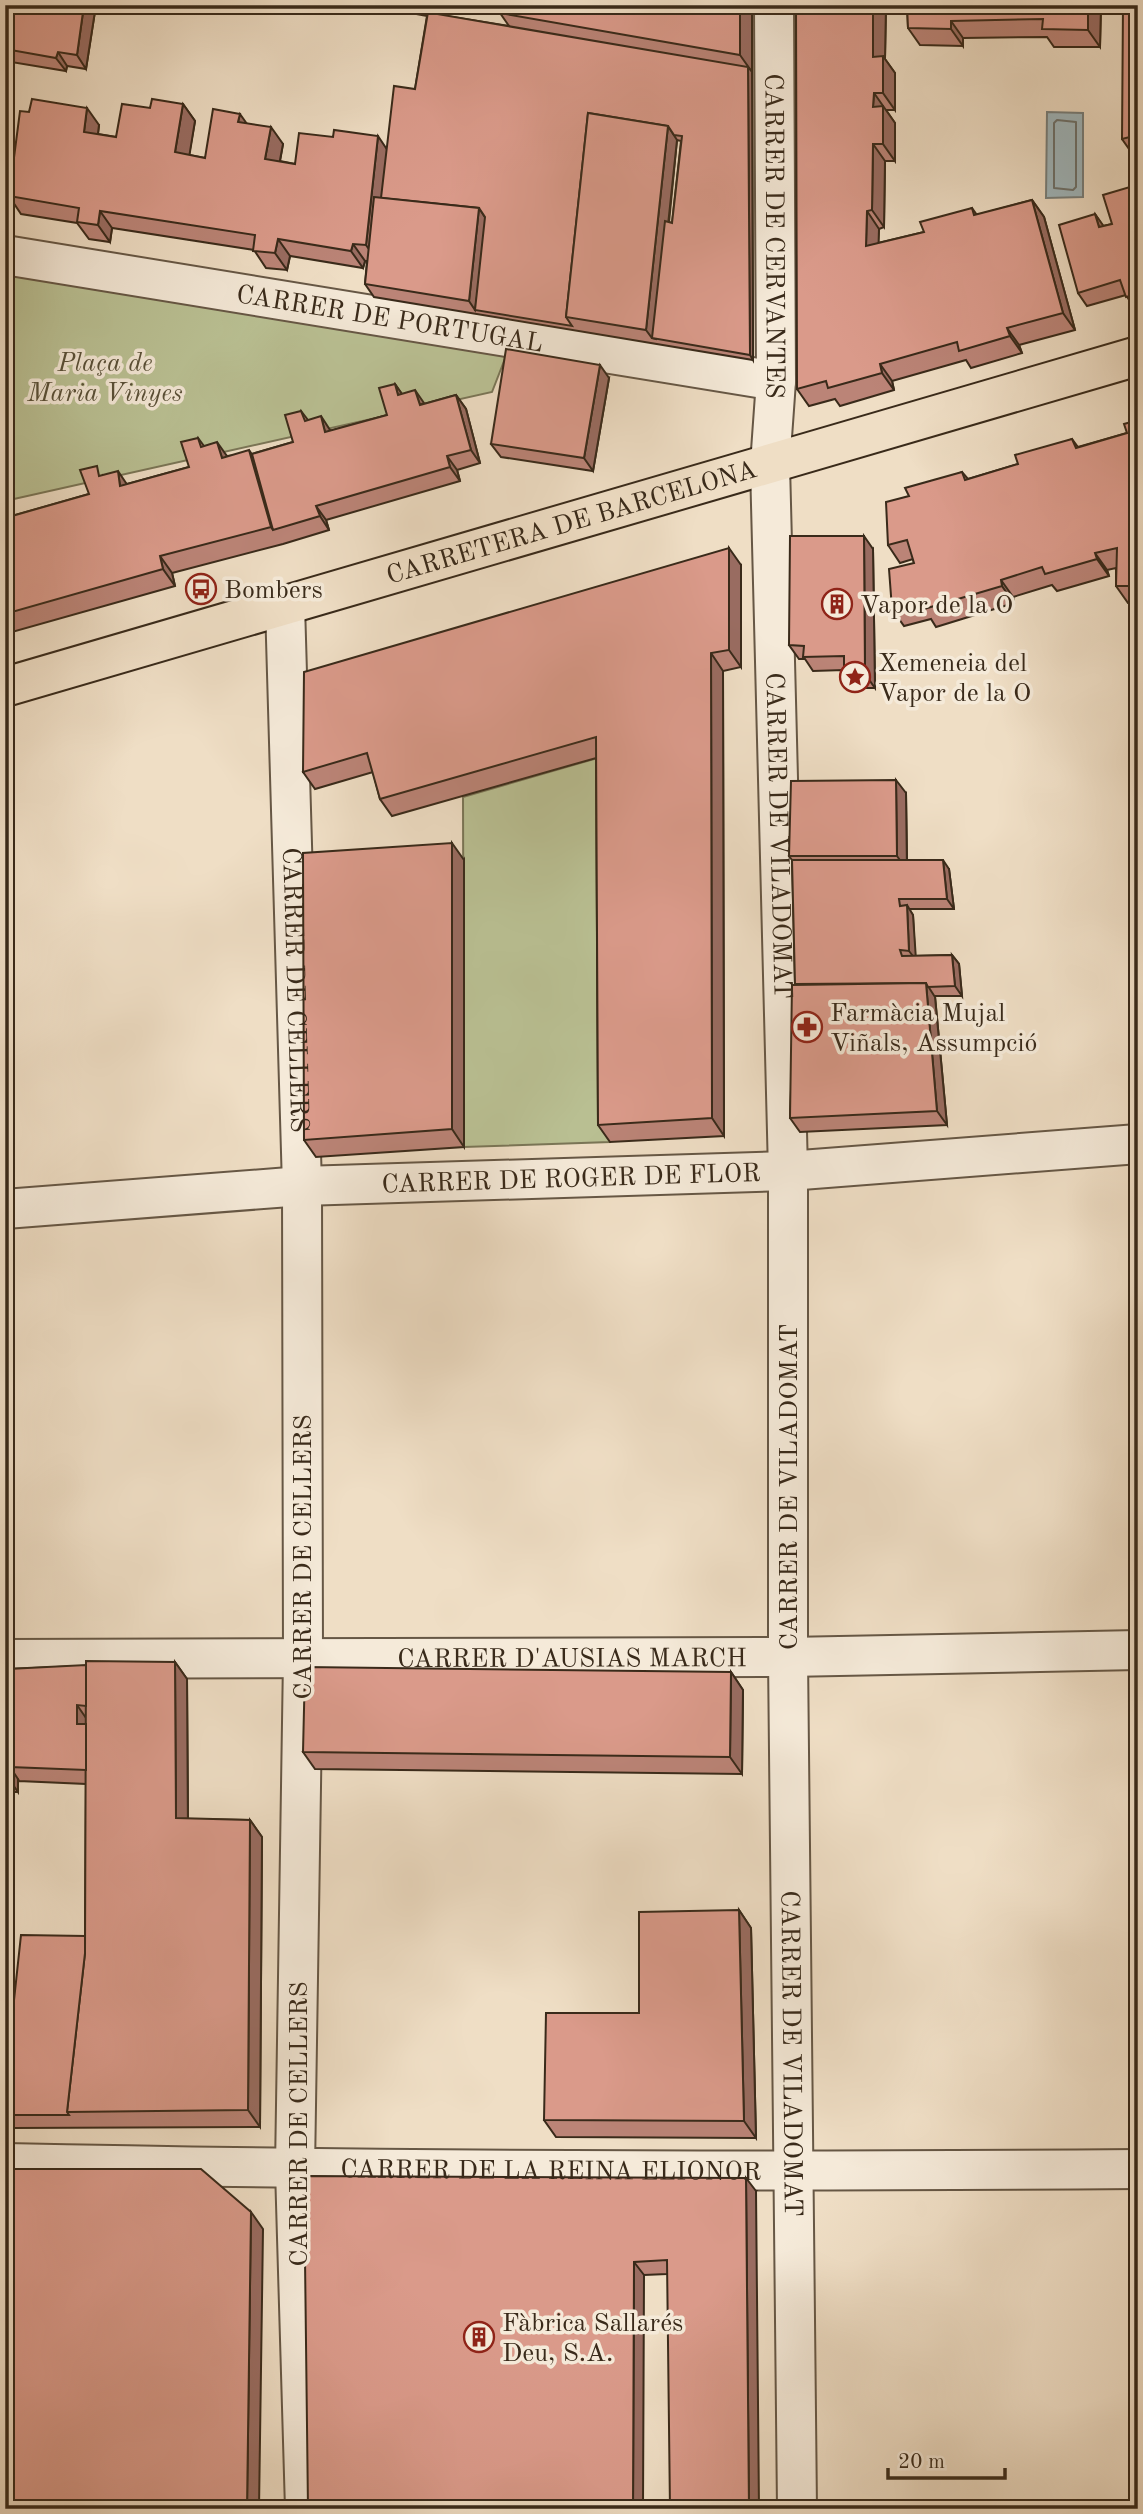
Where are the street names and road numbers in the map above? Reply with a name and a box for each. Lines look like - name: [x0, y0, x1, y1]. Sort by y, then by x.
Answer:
- street label: CARRER DE CERVANTES: [759, 73, 787, 399]
- street label: CARRER DE PORTUGAL: [234, 282, 545, 358]
- street label: CARRETERA DE BARCELONA: [384, 457, 760, 590]
- street label: CARRER DE VILADOMAT: [760, 672, 795, 999]
- street label: CARRER DE CELLERS: [277, 847, 311, 1133]
- street label: CARRER DE ROGER DE FLOR: [381, 1161, 761, 1199]
- street label: CARRER DE VILADOMAT: [777, 1324, 803, 1650]
- street label: CARRER DE CELLERS: [291, 1414, 317, 1700]
- street label: CARRER D'AUSIAS MARCH: [397, 1646, 747, 1673]
- street label: CARRER DE VILADOMAT: [775, 1890, 805, 2217]
- street label: CARRER DE CELLERS: [287, 1981, 313, 2267]
- street label: CARRER DE LA REINA ELIONOR: [340, 2157, 761, 2186]

